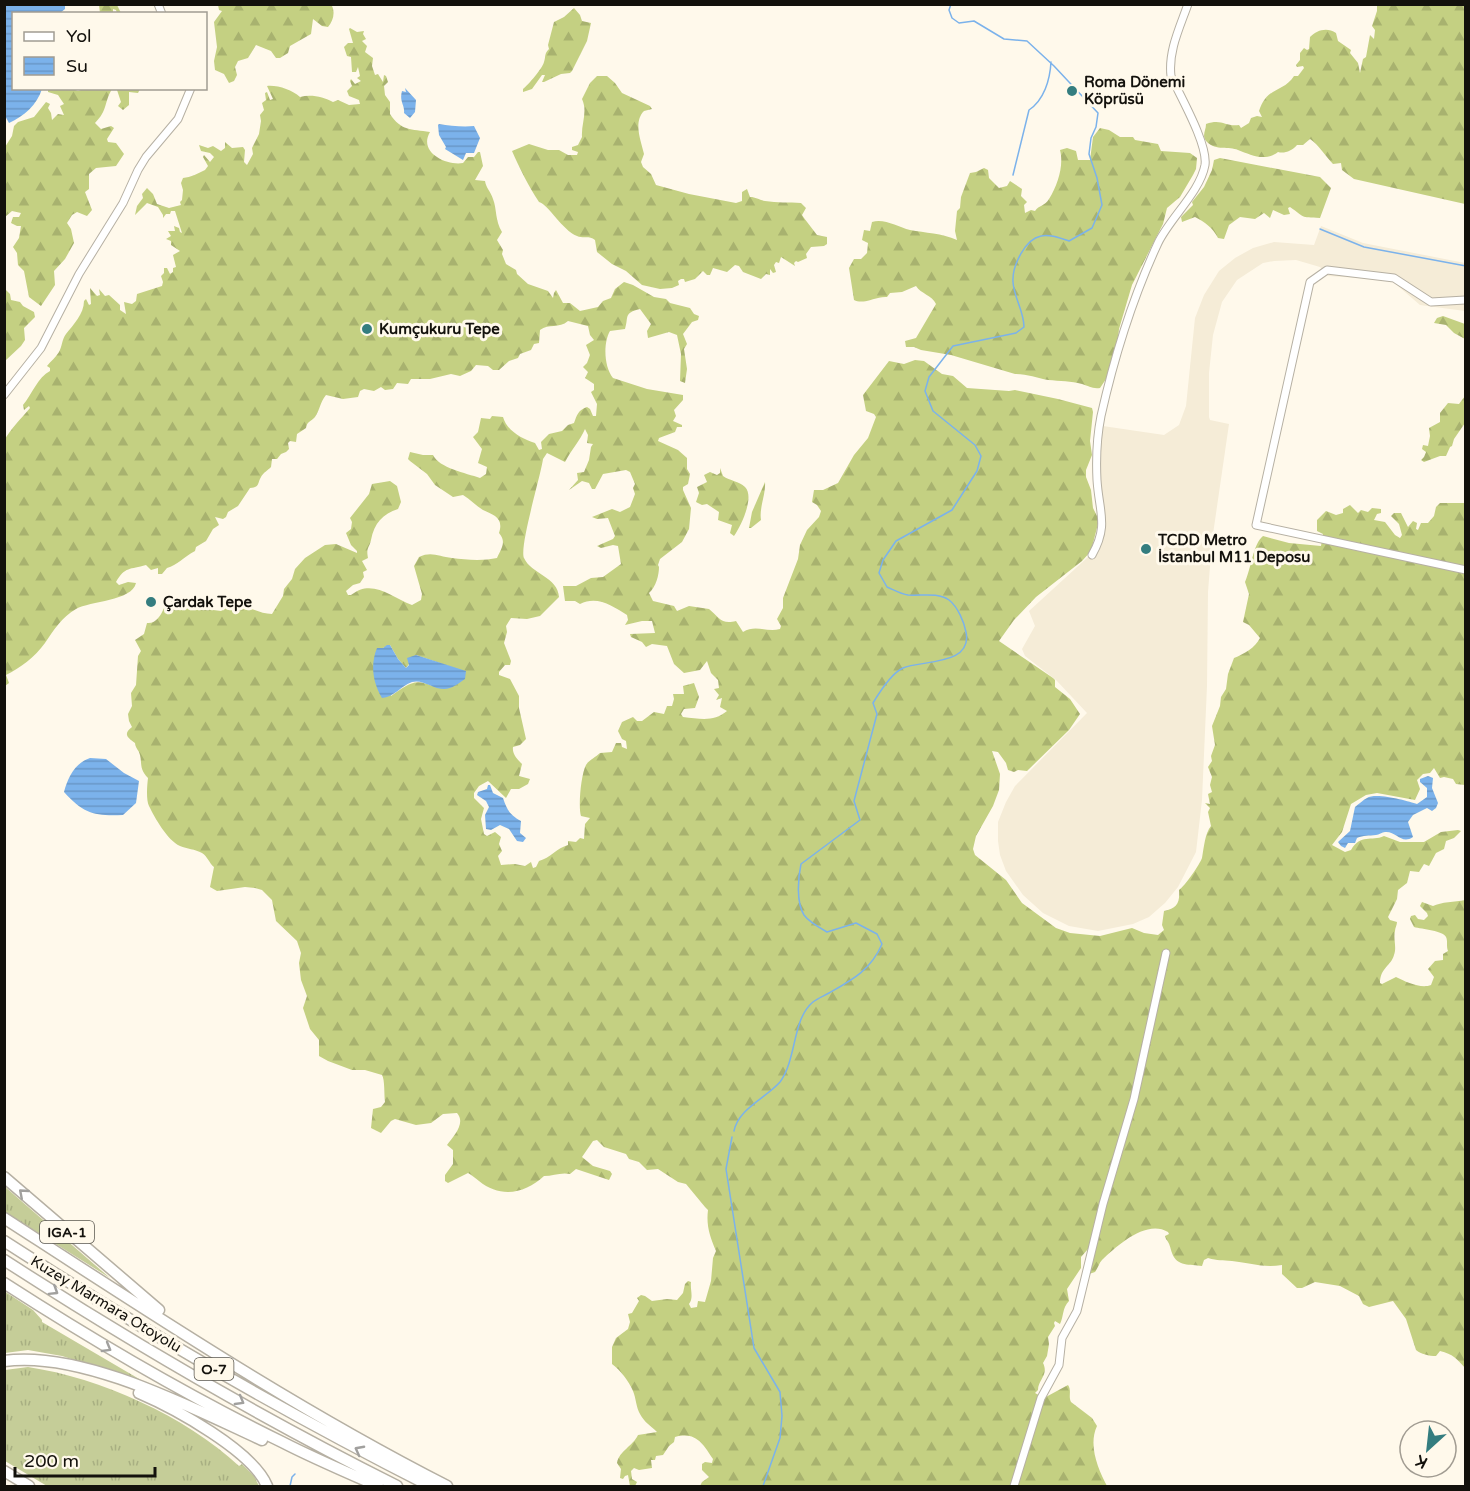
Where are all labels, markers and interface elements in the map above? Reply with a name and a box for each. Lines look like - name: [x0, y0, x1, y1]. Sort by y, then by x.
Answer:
- legend: [12, 12, 207, 90]
- text: Yol: [66, 25, 92, 47]
- text: Su: [66, 55, 88, 77]
- place label: Roma Dönemi Köprüsü: [1084, 73, 1185, 109]
- marker: Roma Dönemi Köprüsü: [1065, 84, 1079, 98]
- place label: Kumçukuru Tepe: [379, 320, 500, 339]
- marker: Kumçukuru Tepe: [360, 322, 374, 336]
- place label: TCDD Metro İstanbul M11 Deposu: [1157, 531, 1310, 567]
- marker: TCDD Metro İstanbul M11 Deposu: [1139, 542, 1153, 556]
- place label: Çardak Tepe: [163, 593, 252, 612]
- marker: Çardak Tepe: [144, 595, 158, 609]
- one-way arrow: [19, 1189, 29, 1200]
- road number: IGA-1: [40, 1221, 94, 1243]
- street label: Kuzey Marmara Otoyolu: [27, 1252, 185, 1356]
- one-way arrow: [48, 1284, 58, 1296]
- one-way arrow: [101, 1340, 111, 1352]
- road number: O-7: [194, 1358, 234, 1380]
- one-way arrow: [233, 1394, 244, 1406]
- north arrow: [1398, 1419, 1458, 1479]
- scale bar: [15, 1440, 154, 1478]
- one-way arrow: [355, 1446, 365, 1457]
- text: 200 m: [24, 1450, 79, 1472]
- text: K: [1412, 1450, 1431, 1473]

